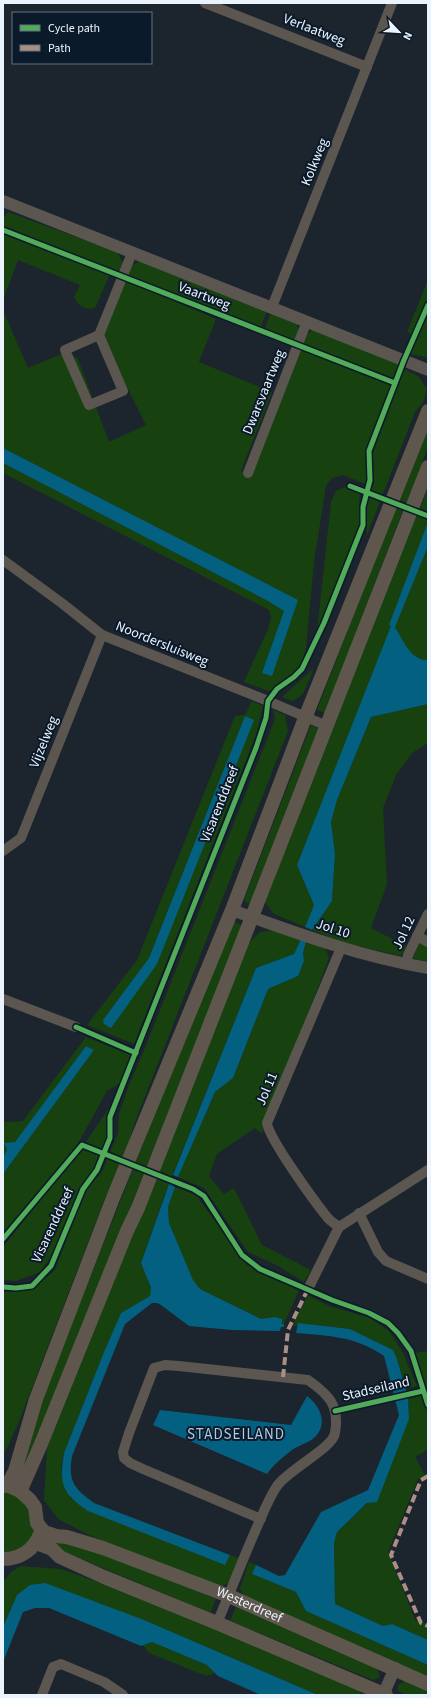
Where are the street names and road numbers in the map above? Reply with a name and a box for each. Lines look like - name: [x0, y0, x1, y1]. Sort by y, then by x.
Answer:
- street label: Verlaatweg: [280, 9, 348, 51]
- street label: Kolkweg: [296, 135, 334, 189]
- street label: Vaartweg: [175, 277, 233, 315]
- street label: Dwarsvaartweg: [238, 346, 290, 438]
- street label: Noordersluisweg: [112, 616, 212, 672]
- street label: Vijzelweg: [25, 713, 63, 771]
- street label: Visarenddreef: [196, 762, 245, 845]
- street label: Jol 12: [388, 913, 420, 953]
- street label: Jol 10: [313, 914, 353, 944]
- street label: Jol 11: [251, 1069, 283, 1109]
- street label: Visarenddreef: [27, 1183, 80, 1266]
- street label: Stadseiland: [340, 1372, 412, 1406]
- street label: Westerdreef: [213, 1582, 286, 1629]

